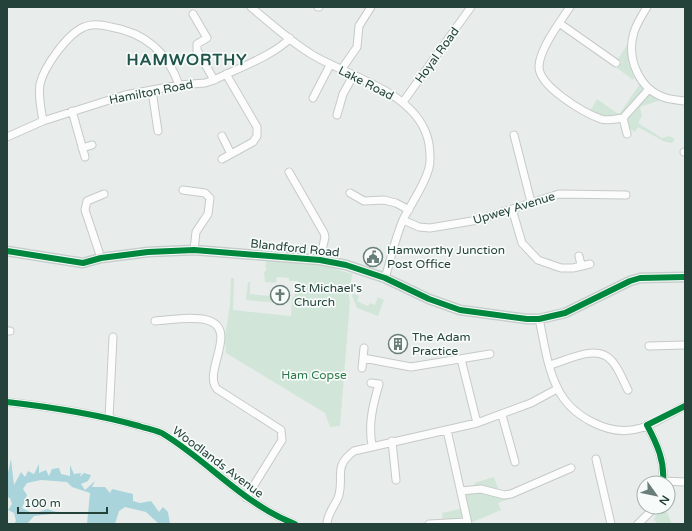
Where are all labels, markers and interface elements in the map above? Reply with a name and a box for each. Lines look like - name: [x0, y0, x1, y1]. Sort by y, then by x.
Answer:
- street label: Hoyal Road: [412, 24, 462, 86]
- district label: HAMWORTHY: [126, 50, 248, 70]
- street label: Lake Road: [336, 63, 396, 103]
- street label: Hamilton Road: [108, 77, 194, 107]
- street label: Upwey Avenue: [471, 189, 557, 227]
- street label: Blandford Road: [250, 236, 340, 260]
- place label: Hamworthy Junction Post Office: [387, 243, 505, 271]
- public building icon: Hamworthy Junction Post Office: [362, 246, 384, 268]
- place label: St Michael's Church: [294, 281, 362, 309]
- church icon: St Michael's Church: [269, 284, 291, 306]
- place label: The Adam Practice: [412, 330, 471, 358]
- building icon: The Adam Practice: [387, 333, 409, 355]
- park label: Ham Copse: [281, 368, 347, 382]
- street label: Woodlands Avenue: [170, 423, 266, 501]
- north arrow: [636, 475, 676, 515]
- scale bar: [18, 489, 107, 515]
- text: N: [656, 493, 672, 507]
- text: 100 m: [24, 496, 61, 510]

